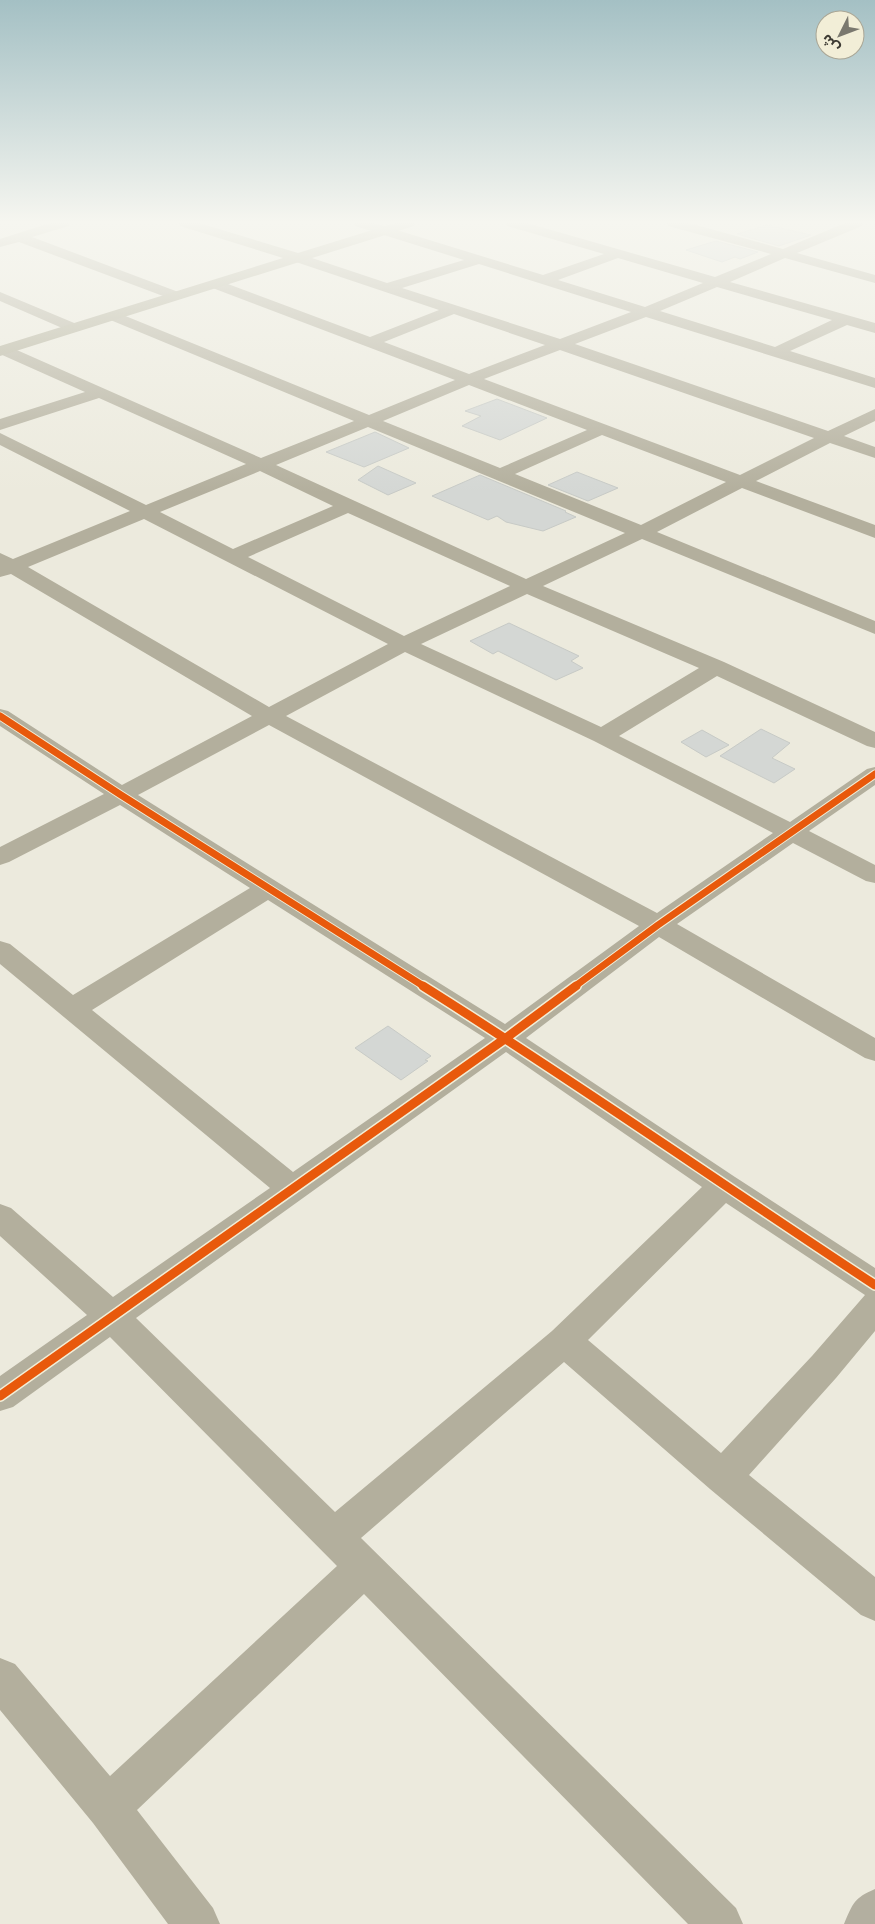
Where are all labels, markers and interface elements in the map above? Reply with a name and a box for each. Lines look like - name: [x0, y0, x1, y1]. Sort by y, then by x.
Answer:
- north arrow: [815, 10, 865, 60]
- text: ش: [817, 31, 843, 57]

